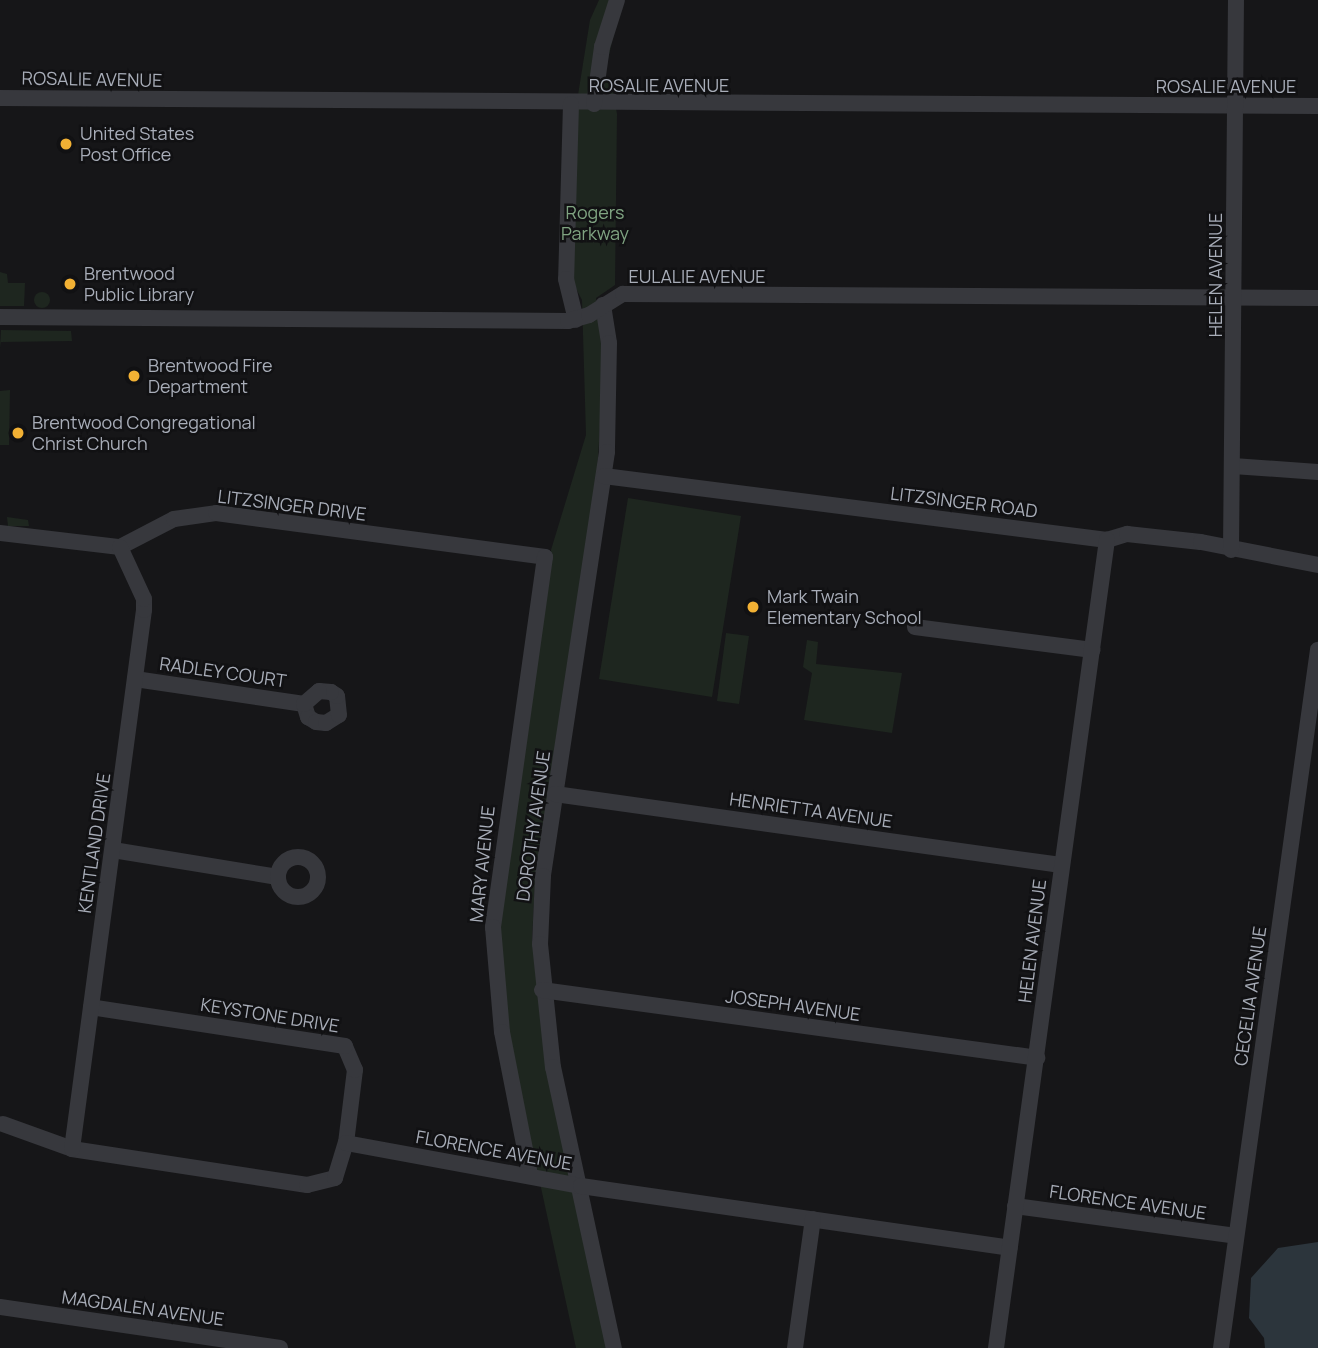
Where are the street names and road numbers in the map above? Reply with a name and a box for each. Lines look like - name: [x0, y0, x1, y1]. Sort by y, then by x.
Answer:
- street label: ROSALIE AVENUE: [22, 67, 162, 91]
- street label: ROSALIE AVENUE: [589, 74, 729, 96]
- street label: ROSALIE AVENUE: [1156, 75, 1296, 97]
- street label: HELEN AVENUE: [1204, 213, 1226, 337]
- street label: EULALIE AVENUE: [628, 265, 766, 287]
- street label: LITZSINGER ROAD: [889, 482, 1039, 522]
- street label: LITZSINGER DRIVE: [217, 485, 367, 525]
- street label: RADLEY COURT: [158, 652, 288, 692]
- street label: DOROTHY AVENUE: [512, 749, 554, 903]
- street label: KENTLAND DRIVE: [73, 772, 115, 914]
- street label: HENRIETTA AVENUE: [728, 788, 894, 832]
- street label: MARY AVENUE: [465, 804, 499, 924]
- street label: HELEN AVENUE: [1014, 878, 1050, 1004]
- street label: CECELIA AVENUE: [1230, 925, 1270, 1067]
- street label: JOSEPH AVENUE: [724, 985, 862, 1025]
- street label: KEYSTONE DRIVE: [199, 993, 341, 1037]
- street label: FLORENCE AVENUE: [414, 1126, 574, 1174]
- street label: FLORENCE AVENUE: [1048, 1180, 1208, 1224]
- street label: MAGDALEN AVENUE: [60, 1286, 226, 1330]

